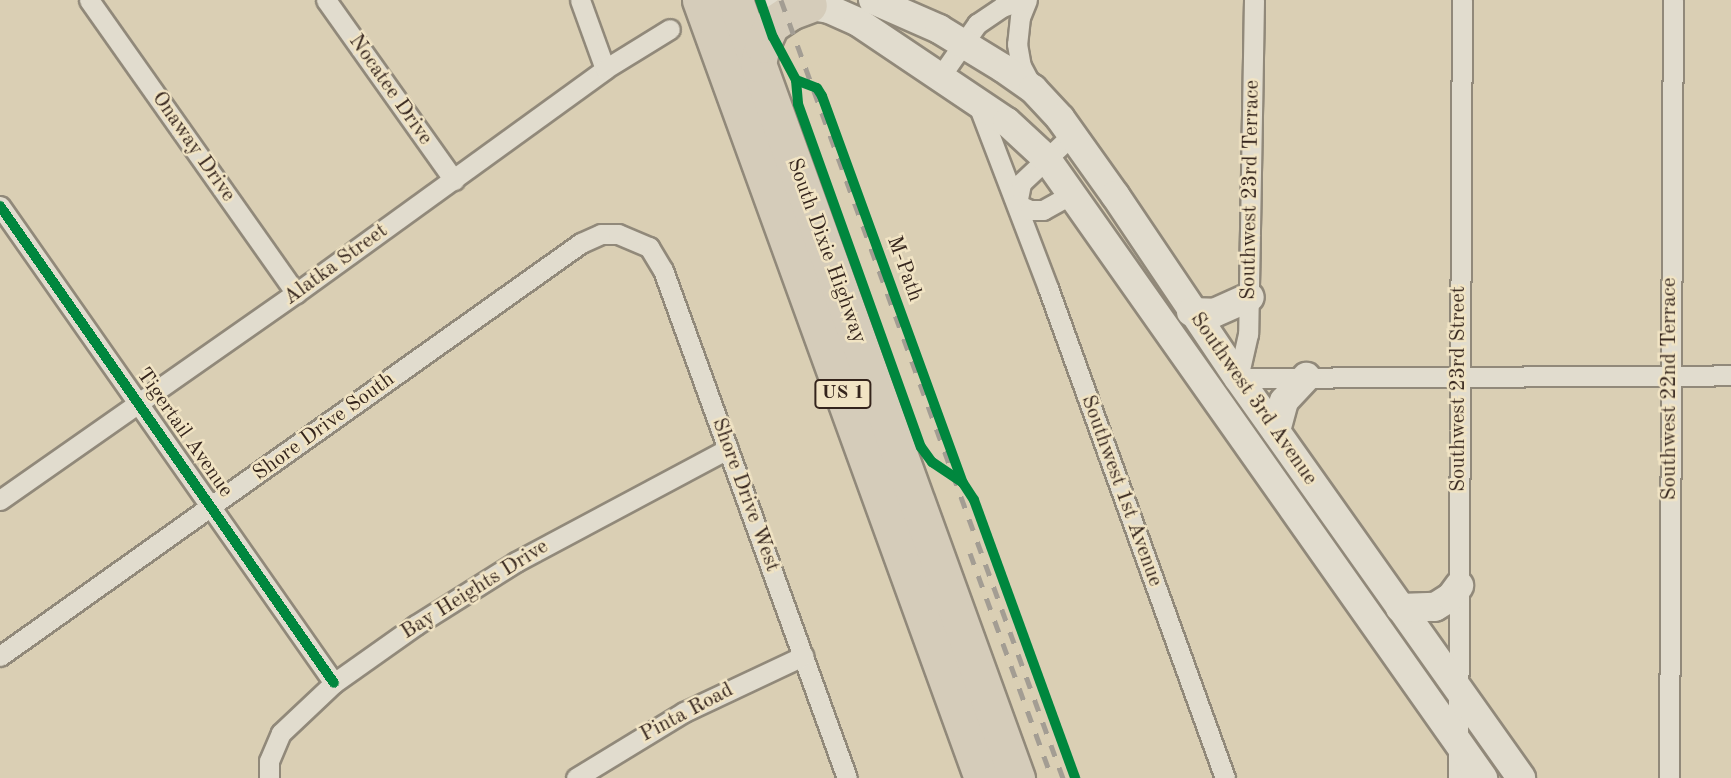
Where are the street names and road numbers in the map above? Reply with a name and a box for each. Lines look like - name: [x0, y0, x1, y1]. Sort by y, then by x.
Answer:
- street label: Nocatee Drive: [343, 30, 437, 150]
- street label: Southwest 23rd Terrace: [1236, 80, 1266, 300]
- street label: Onaway Drive: [146, 87, 240, 207]
- street label: South Dixie Highway: [781, 155, 871, 347]
- street label: Alatka Street: [279, 219, 393, 311]
- street label: M-Path: [881, 233, 927, 305]
- street label: Southwest 22nd Terrace: [1657, 278, 1683, 500]
- street label: Southwest 23rd Street: [1446, 286, 1472, 492]
- street label: Southwest 3rd Avenue: [1184, 308, 1322, 490]
- street label: Tigertail Avenue: [130, 364, 238, 502]
- street label: Shore Drive South: [248, 367, 400, 487]
- road number: US 1: [813, 378, 873, 410]
- street label: Southwest 1st Avenue: [1075, 392, 1167, 590]
- street label: Shore Drive West: [705, 415, 785, 575]
- street label: Bay Heights Drive: [397, 535, 553, 645]
- street label: Pinta Road: [636, 678, 738, 748]

